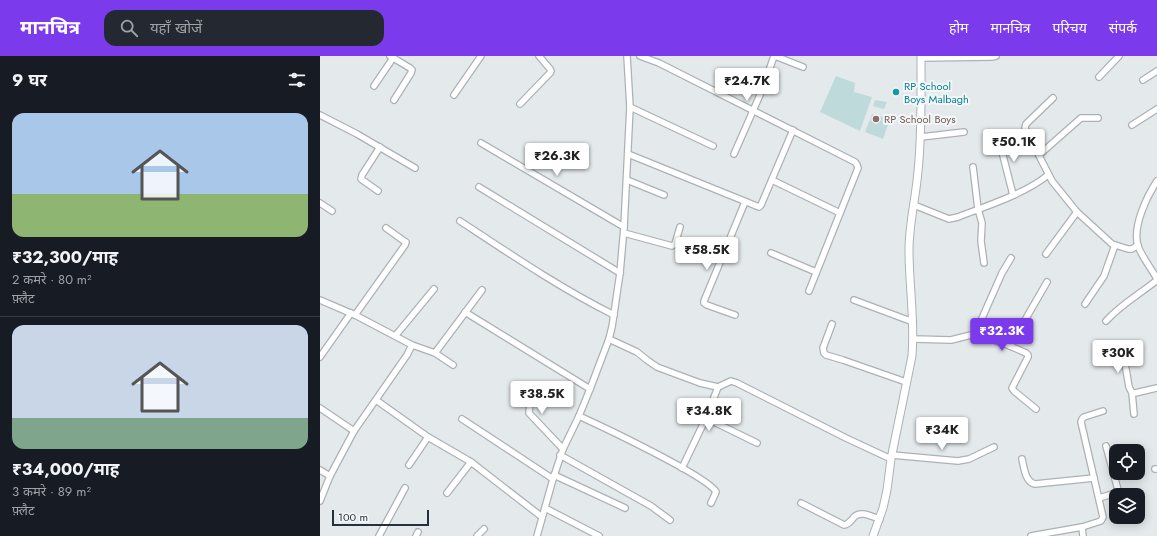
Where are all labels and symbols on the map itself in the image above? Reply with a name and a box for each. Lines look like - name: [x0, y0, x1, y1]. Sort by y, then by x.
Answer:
- pin: ₹24.7K: [714, 68, 780, 102]
- place label: RP School Boys Malbagh: [904, 78, 969, 107]
- marker: RP School Boys Malbagh: [891, 87, 901, 97]
- place label: RP School Boys: [884, 111, 956, 127]
- marker: RP School Boys: [871, 114, 881, 124]
- pin: ₹50.1K: [981, 129, 1047, 163]
- pin: ₹26.3K: [524, 143, 590, 177]
- pin: ₹58.5K: [674, 237, 740, 271]
- pin: ₹32.3K: [969, 318, 1035, 352]
- pin: ₹30K: [1094, 340, 1142, 374]
- pin: ₹38.5K: [509, 381, 575, 415]
- pin: ₹34.8K: [676, 398, 742, 432]
- pin: ₹34K: [918, 417, 966, 451]
- scale bar: [332, 508, 429, 527]

